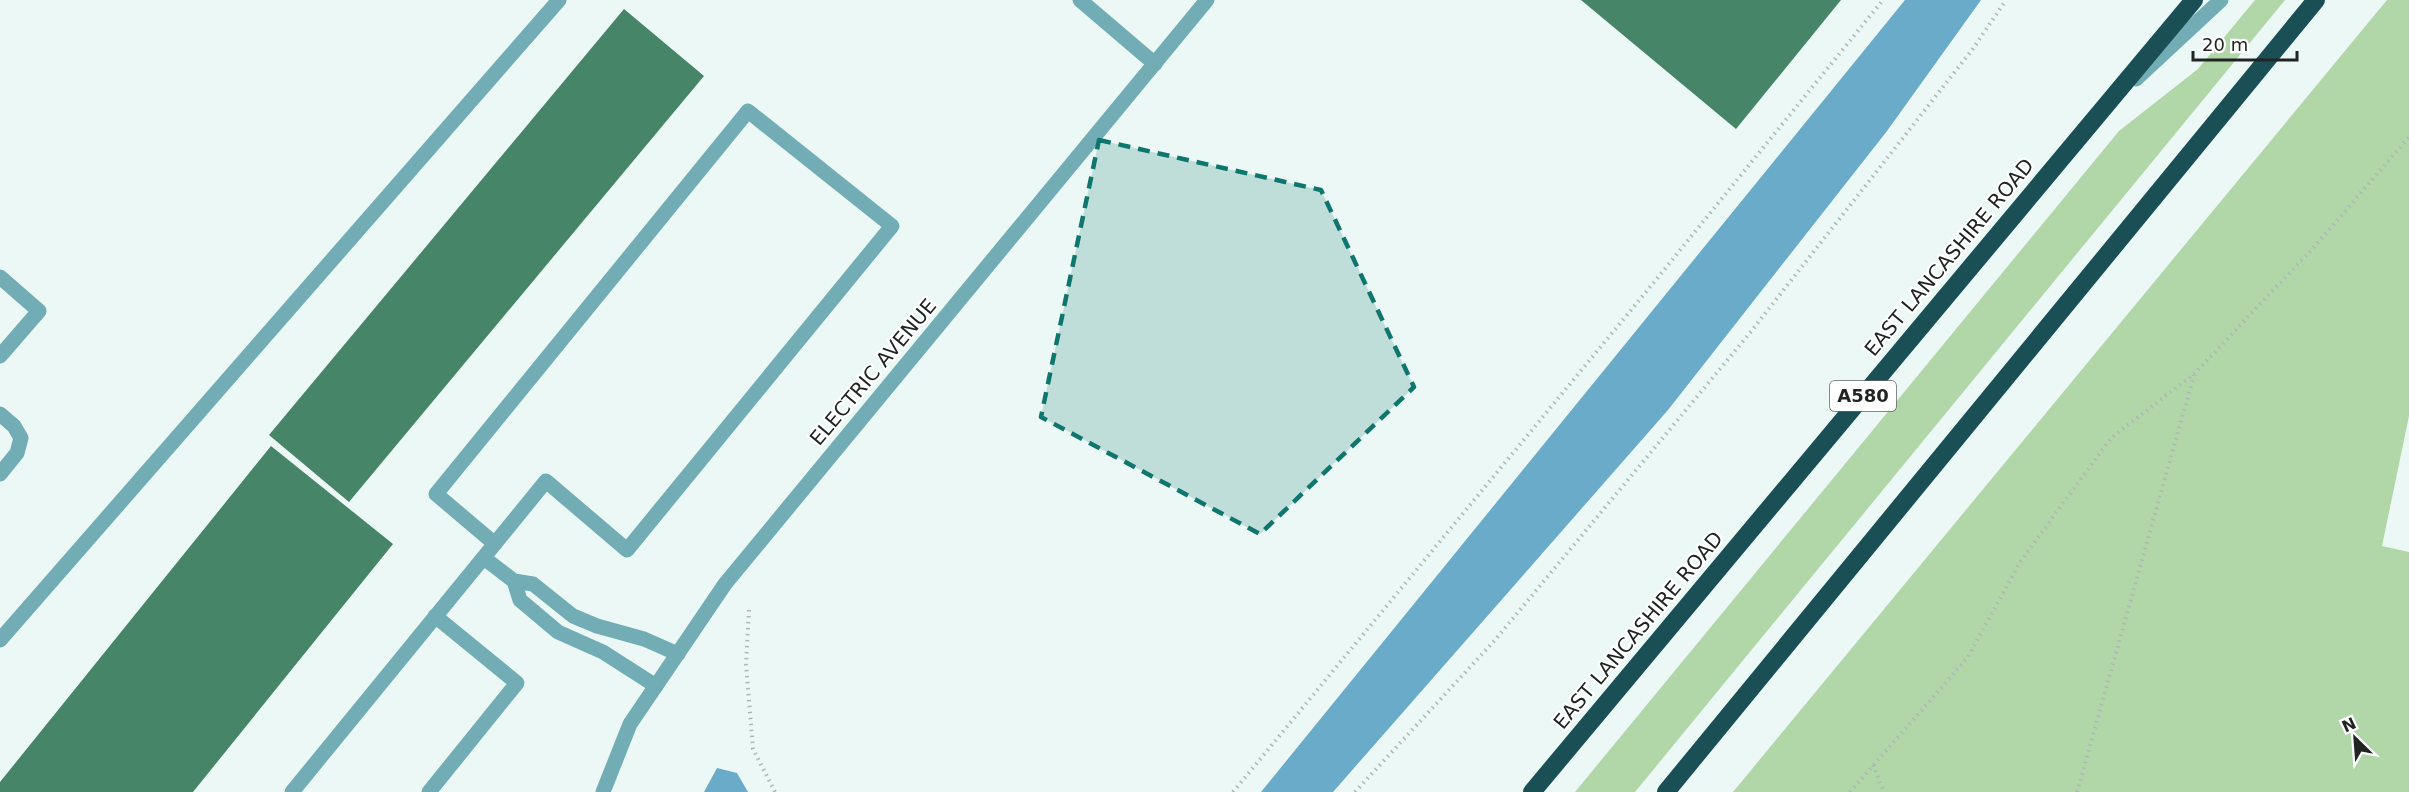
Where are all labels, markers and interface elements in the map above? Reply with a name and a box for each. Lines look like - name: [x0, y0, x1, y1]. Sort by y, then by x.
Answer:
- scale bar: [2193, 24, 2296, 62]
- text: 20 m: [2202, 34, 2248, 55]
- street label: EAST LANCASHIRE ROAD: [1859, 153, 2039, 361]
- street label: ELECTRIC AVENUE: [805, 294, 941, 450]
- road number: A580: [1830, 381, 1896, 411]
- street label: EAST LANCASHIRE ROAD: [1548, 526, 1728, 734]
- north arrow: [2325, 708, 2385, 768]
- text: N: [2339, 713, 2359, 736]

